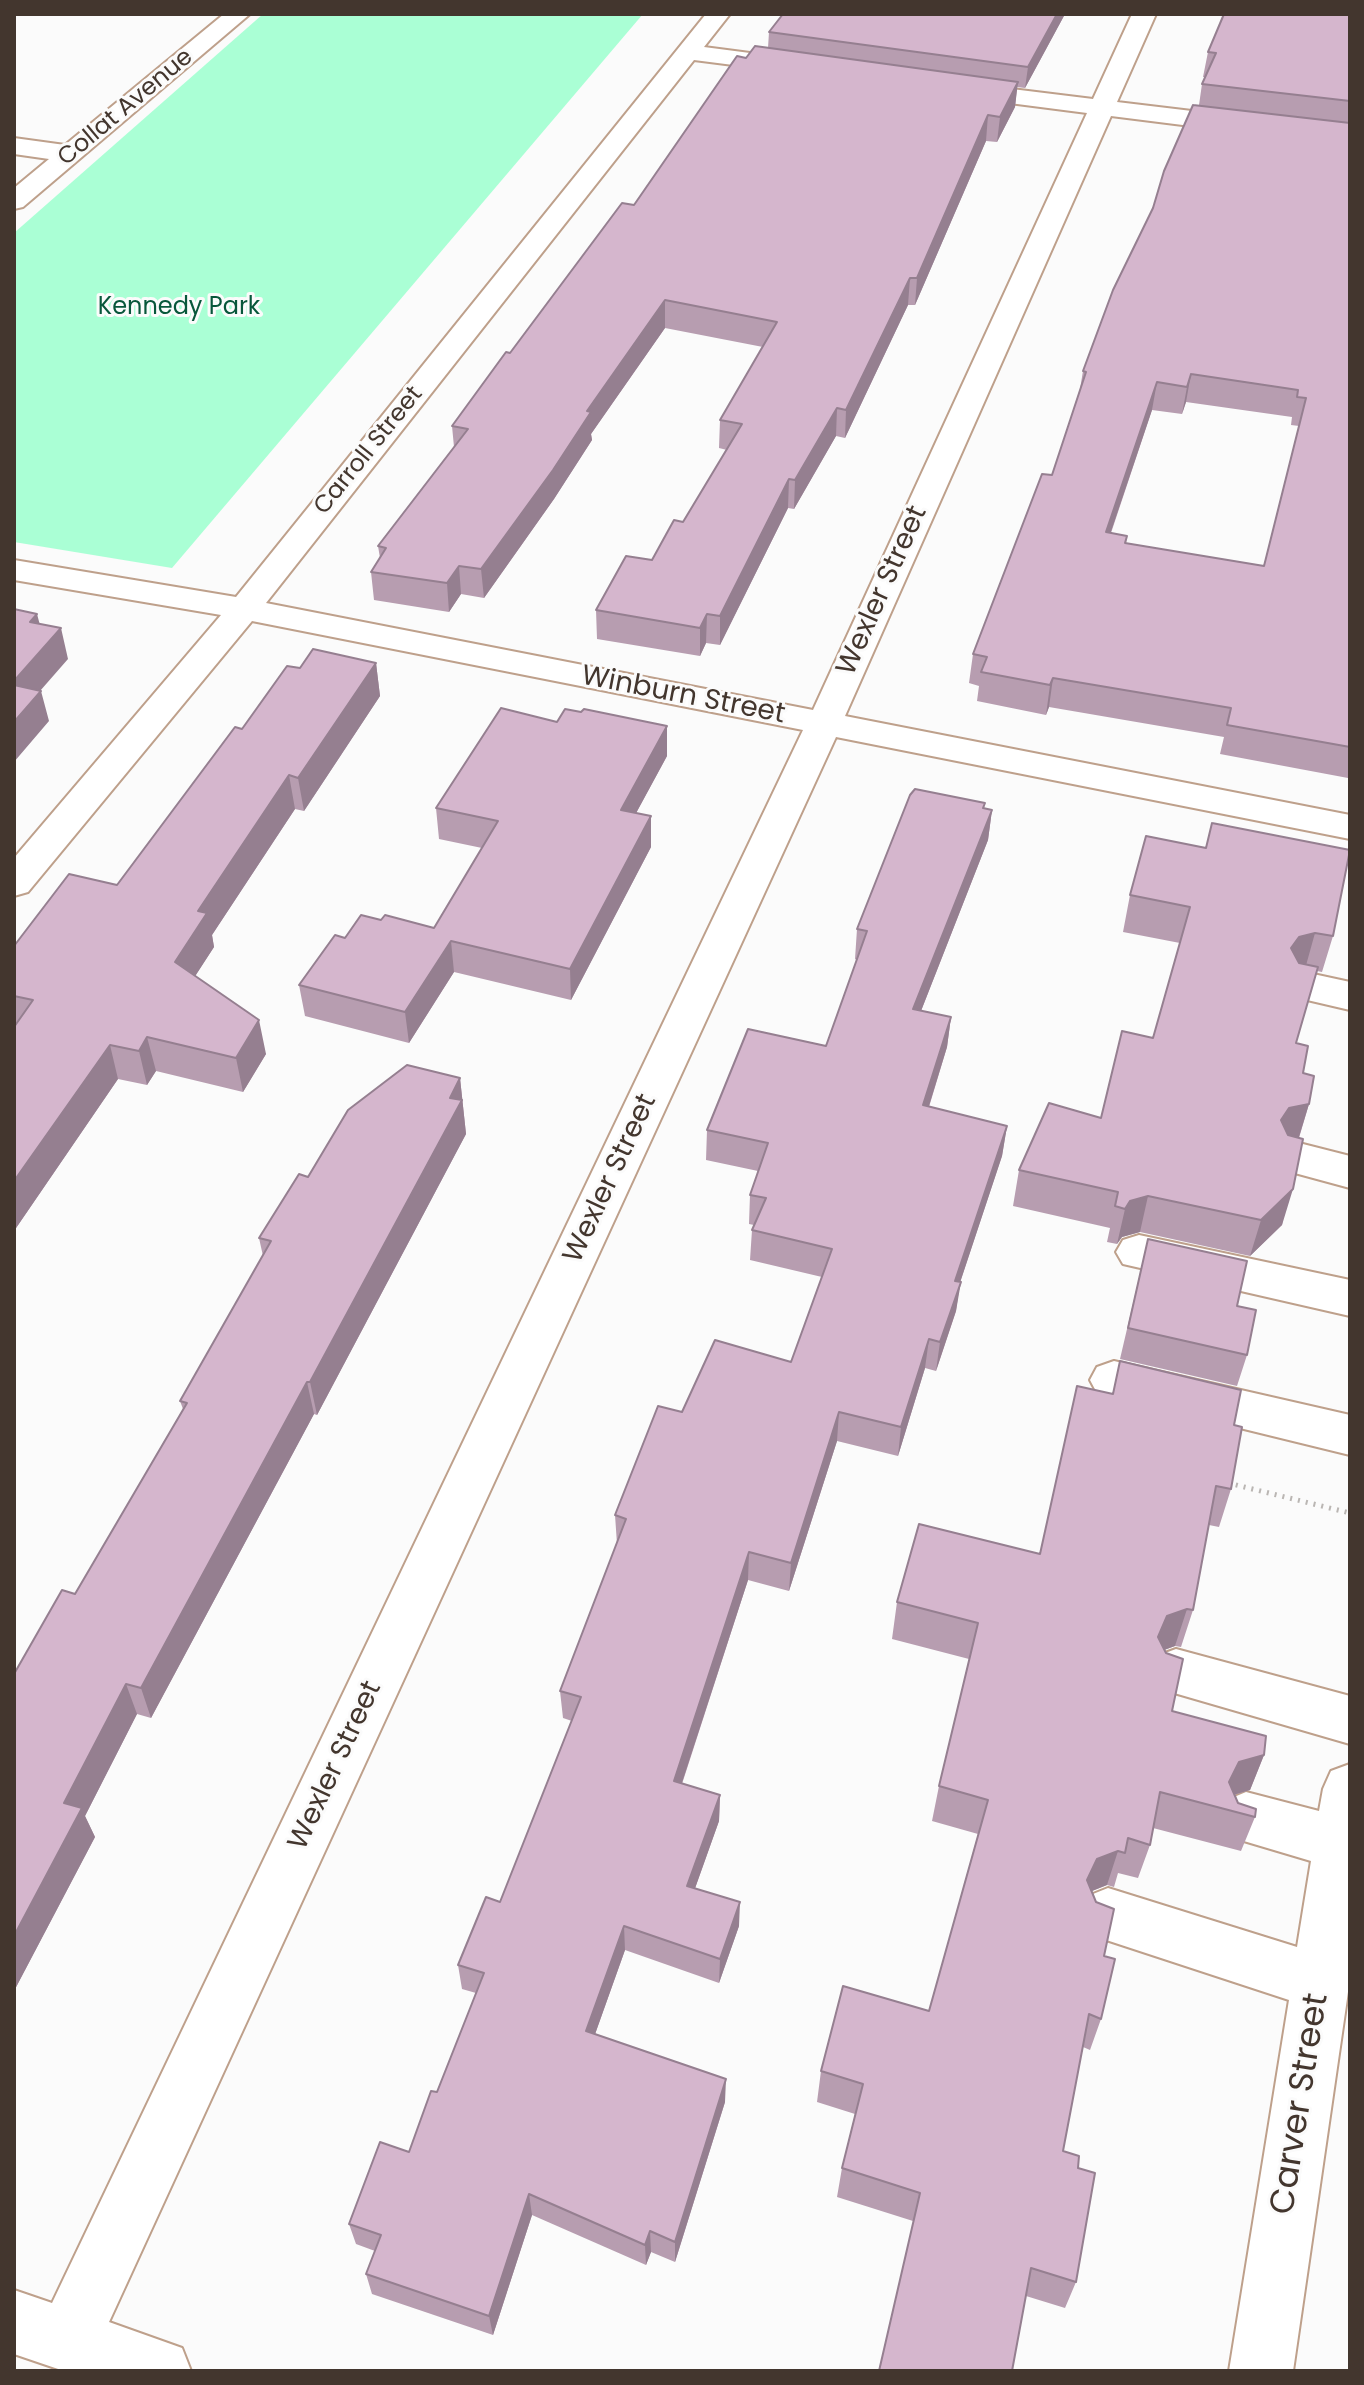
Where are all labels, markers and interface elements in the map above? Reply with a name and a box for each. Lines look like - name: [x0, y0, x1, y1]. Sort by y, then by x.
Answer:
- street label: Collat Avenue: [53, 43, 199, 173]
- park label: Kennedy Park: [98, 294, 260, 322]
- street label: Carroll Street: [309, 381, 429, 521]
- street label: Wexler Street: [831, 501, 935, 681]
- street label: Winburn Street: [578, 660, 788, 732]
- street label: Wexler Street: [557, 1089, 665, 1269]
- street label: Wexler Street: [282, 1676, 390, 1856]
- street label: Carver Street: [1263, 1990, 1339, 2218]

